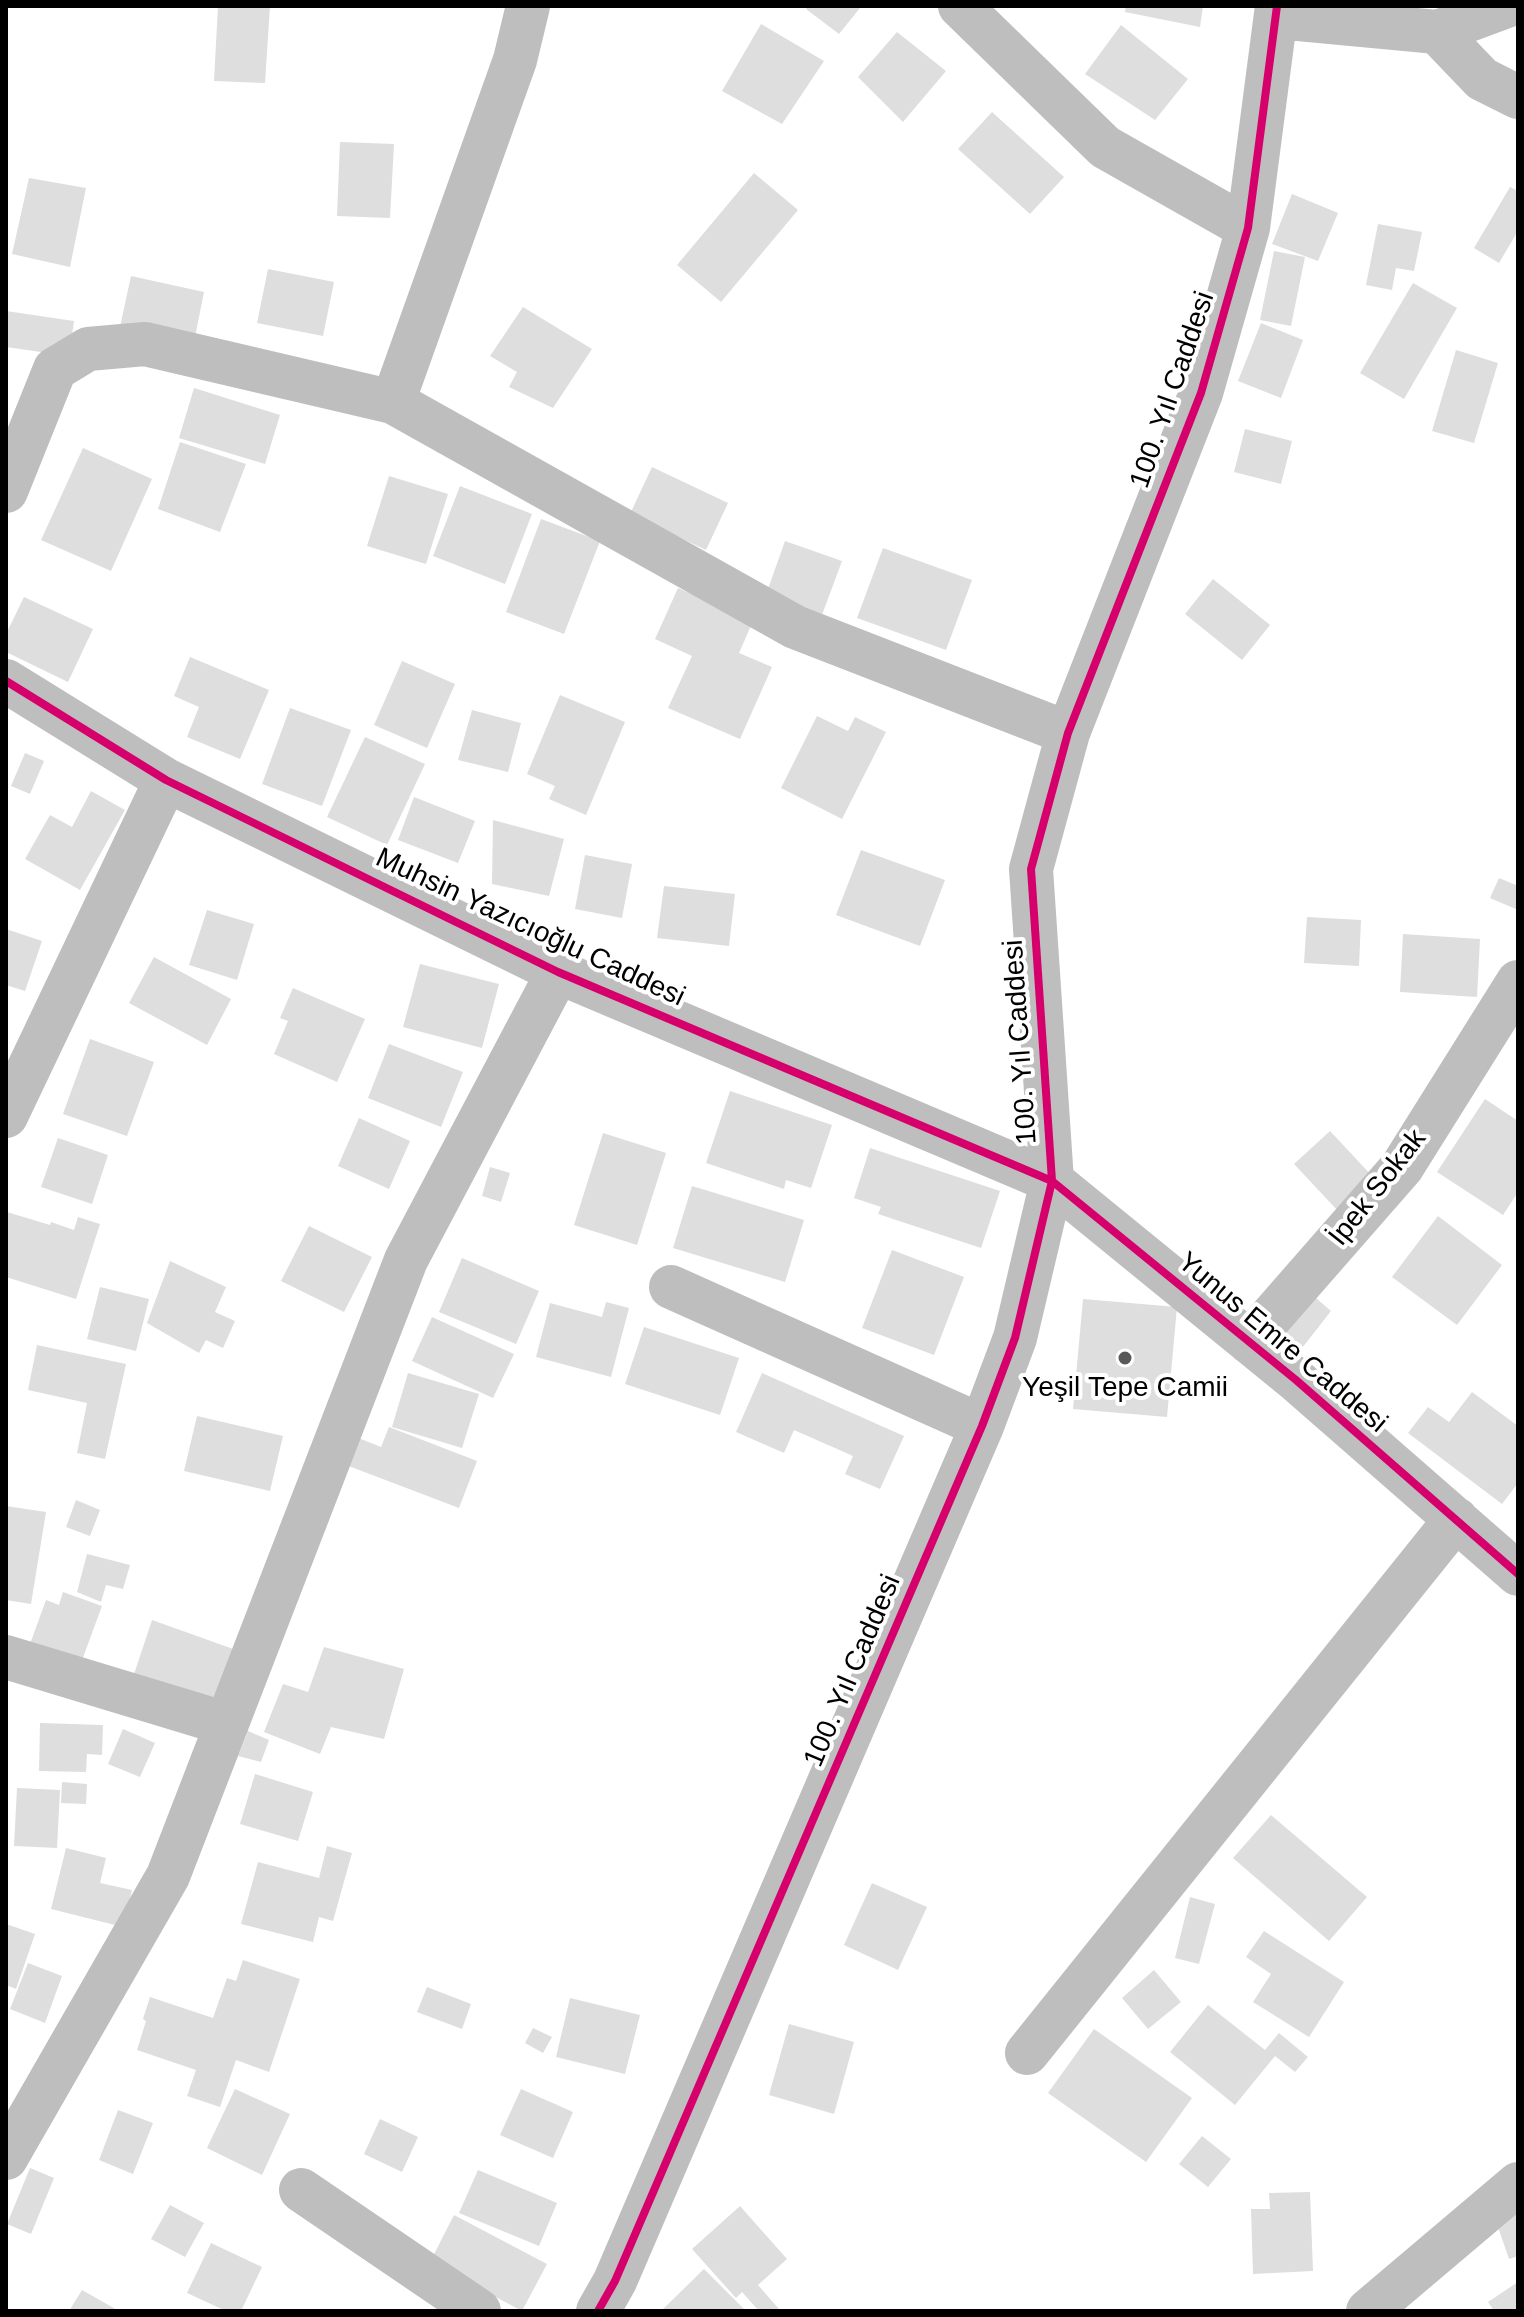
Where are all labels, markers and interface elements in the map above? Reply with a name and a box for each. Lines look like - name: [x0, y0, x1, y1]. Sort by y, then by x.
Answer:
- street label: 100. Yıl Caddesi: [1124, 287, 1222, 493]
- street label: Muhsin Yazıcıoğlu Caddesi: [370, 842, 690, 1014]
- street label: 100. Yıl Caddesi: [997, 938, 1045, 1146]
- street label: İpek Sokak: [1322, 1123, 1434, 1253]
- street label: Yunus Emre Caddesi: [1170, 1246, 1394, 1440]
- marker: Yeşil Tepe Camii: [1116, 1349, 1134, 1367]
- place label: Yeşil Tepe Camii: [1022, 1371, 1228, 1405]
- street label: 100. Yıl Caddesi: [797, 1570, 909, 1772]

